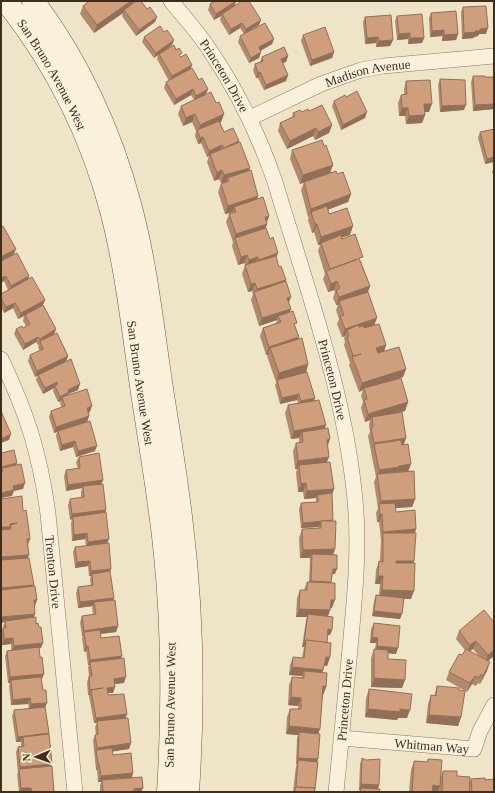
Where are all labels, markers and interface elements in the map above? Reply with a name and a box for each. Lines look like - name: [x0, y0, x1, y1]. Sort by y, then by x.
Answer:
- street label: San Bruno Avenue West: [14, 16, 90, 133]
- street label: Princeton Drive: [197, 36, 252, 115]
- street label: Madison Avenue: [323, 56, 411, 90]
- street label: San Bruno Avenue West: [124, 319, 158, 447]
- street label: Princeton Drive: [316, 337, 350, 421]
- street label: Trenton Drive: [43, 535, 65, 610]
- street label: San Bruno Avenue West: [161, 642, 179, 768]
- street label: Princeton Drive: [334, 658, 356, 742]
- street label: Whitman Way: [394, 735, 470, 756]
- north arrow: [16, 737, 56, 777]
- text: N: [20, 753, 32, 762]

